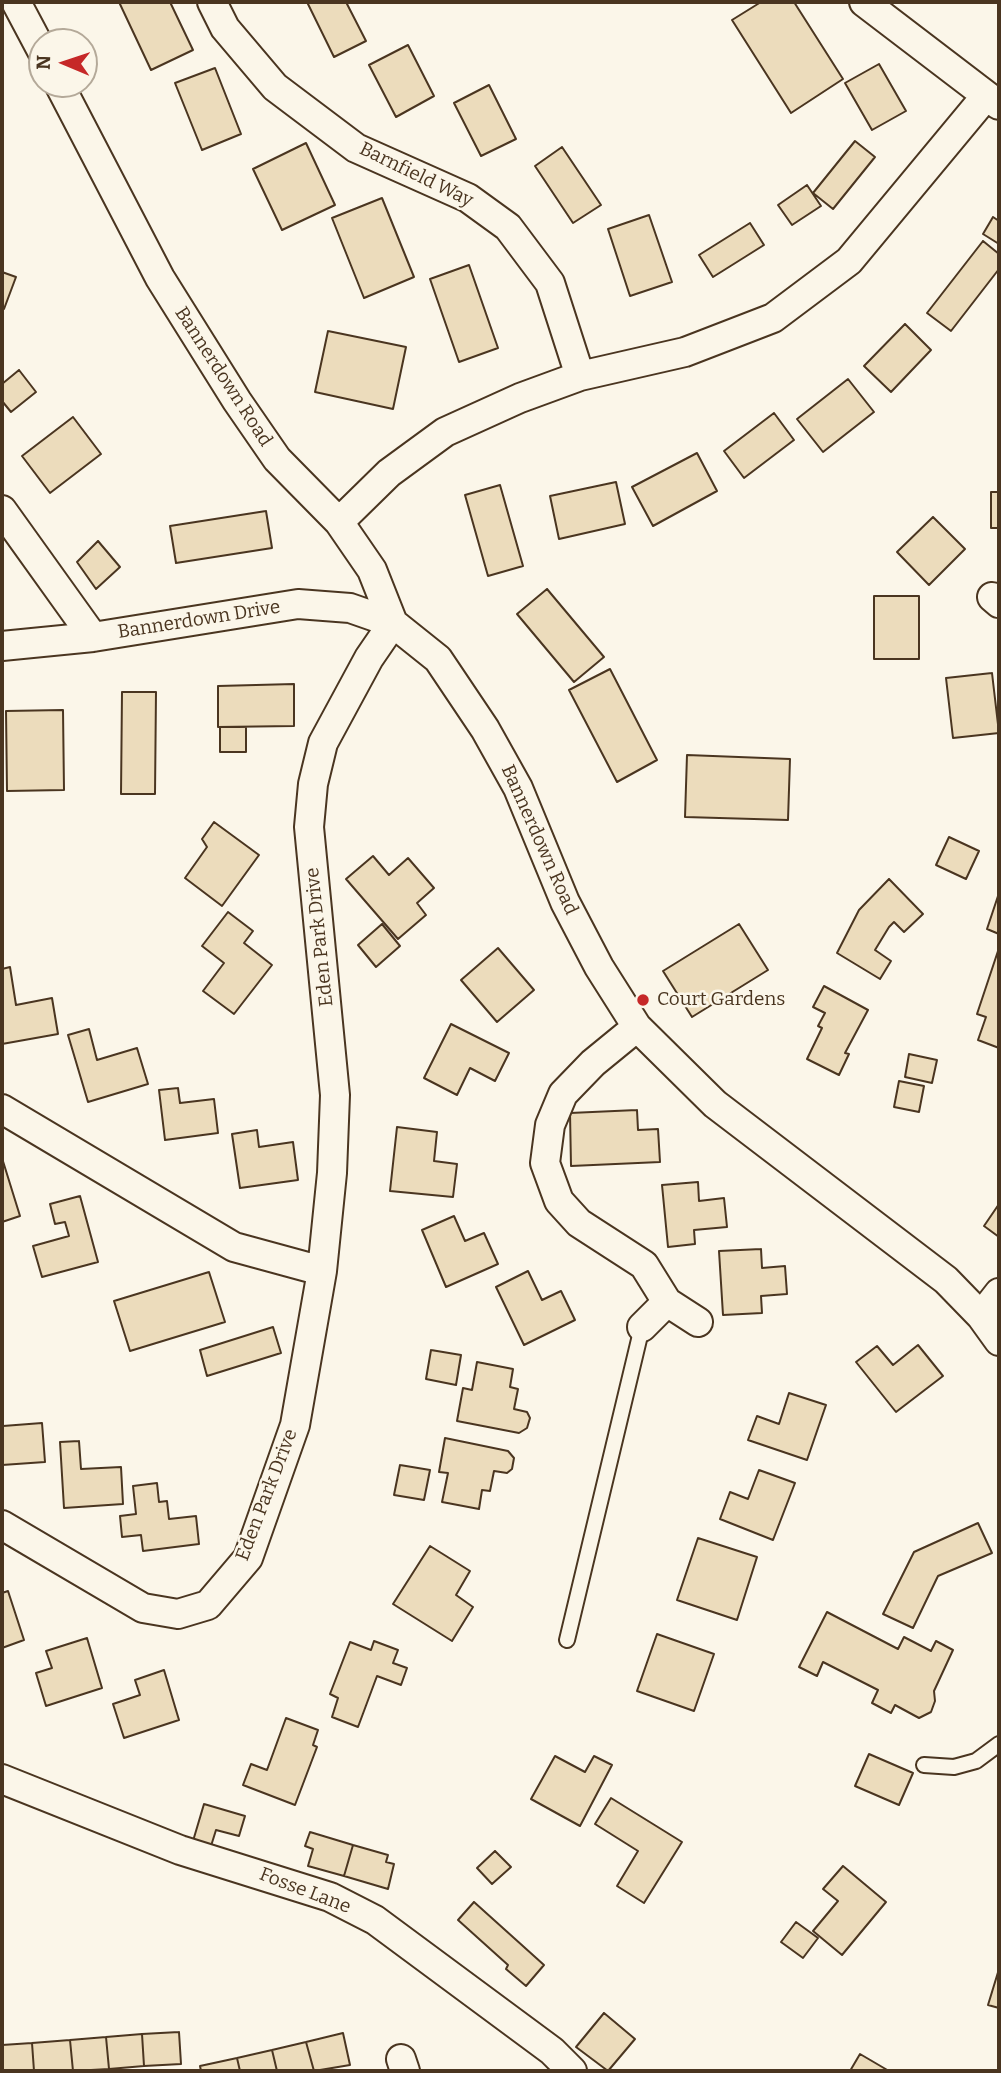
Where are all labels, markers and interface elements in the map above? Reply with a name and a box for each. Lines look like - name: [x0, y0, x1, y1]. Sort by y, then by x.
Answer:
- north arrow: [28, 28, 98, 98]
- text: N: [32, 55, 55, 70]
- street label: Barnfield Way: [355, 138, 477, 212]
- street label: Bannerdown Road: [169, 303, 277, 451]
- street label: Bannerdown Drive: [116, 596, 282, 644]
- street label: Bannerdown Road: [496, 761, 582, 919]
- street label: Eden Park Drive: [301, 866, 339, 1008]
- place label: Court Gardens: [657, 989, 785, 1011]
- marker: Court Gardens: [635, 992, 651, 1008]
- street label: Eden Park Drive: [231, 1426, 303, 1564]
- street label: Fosse Lane: [256, 1863, 354, 1919]

